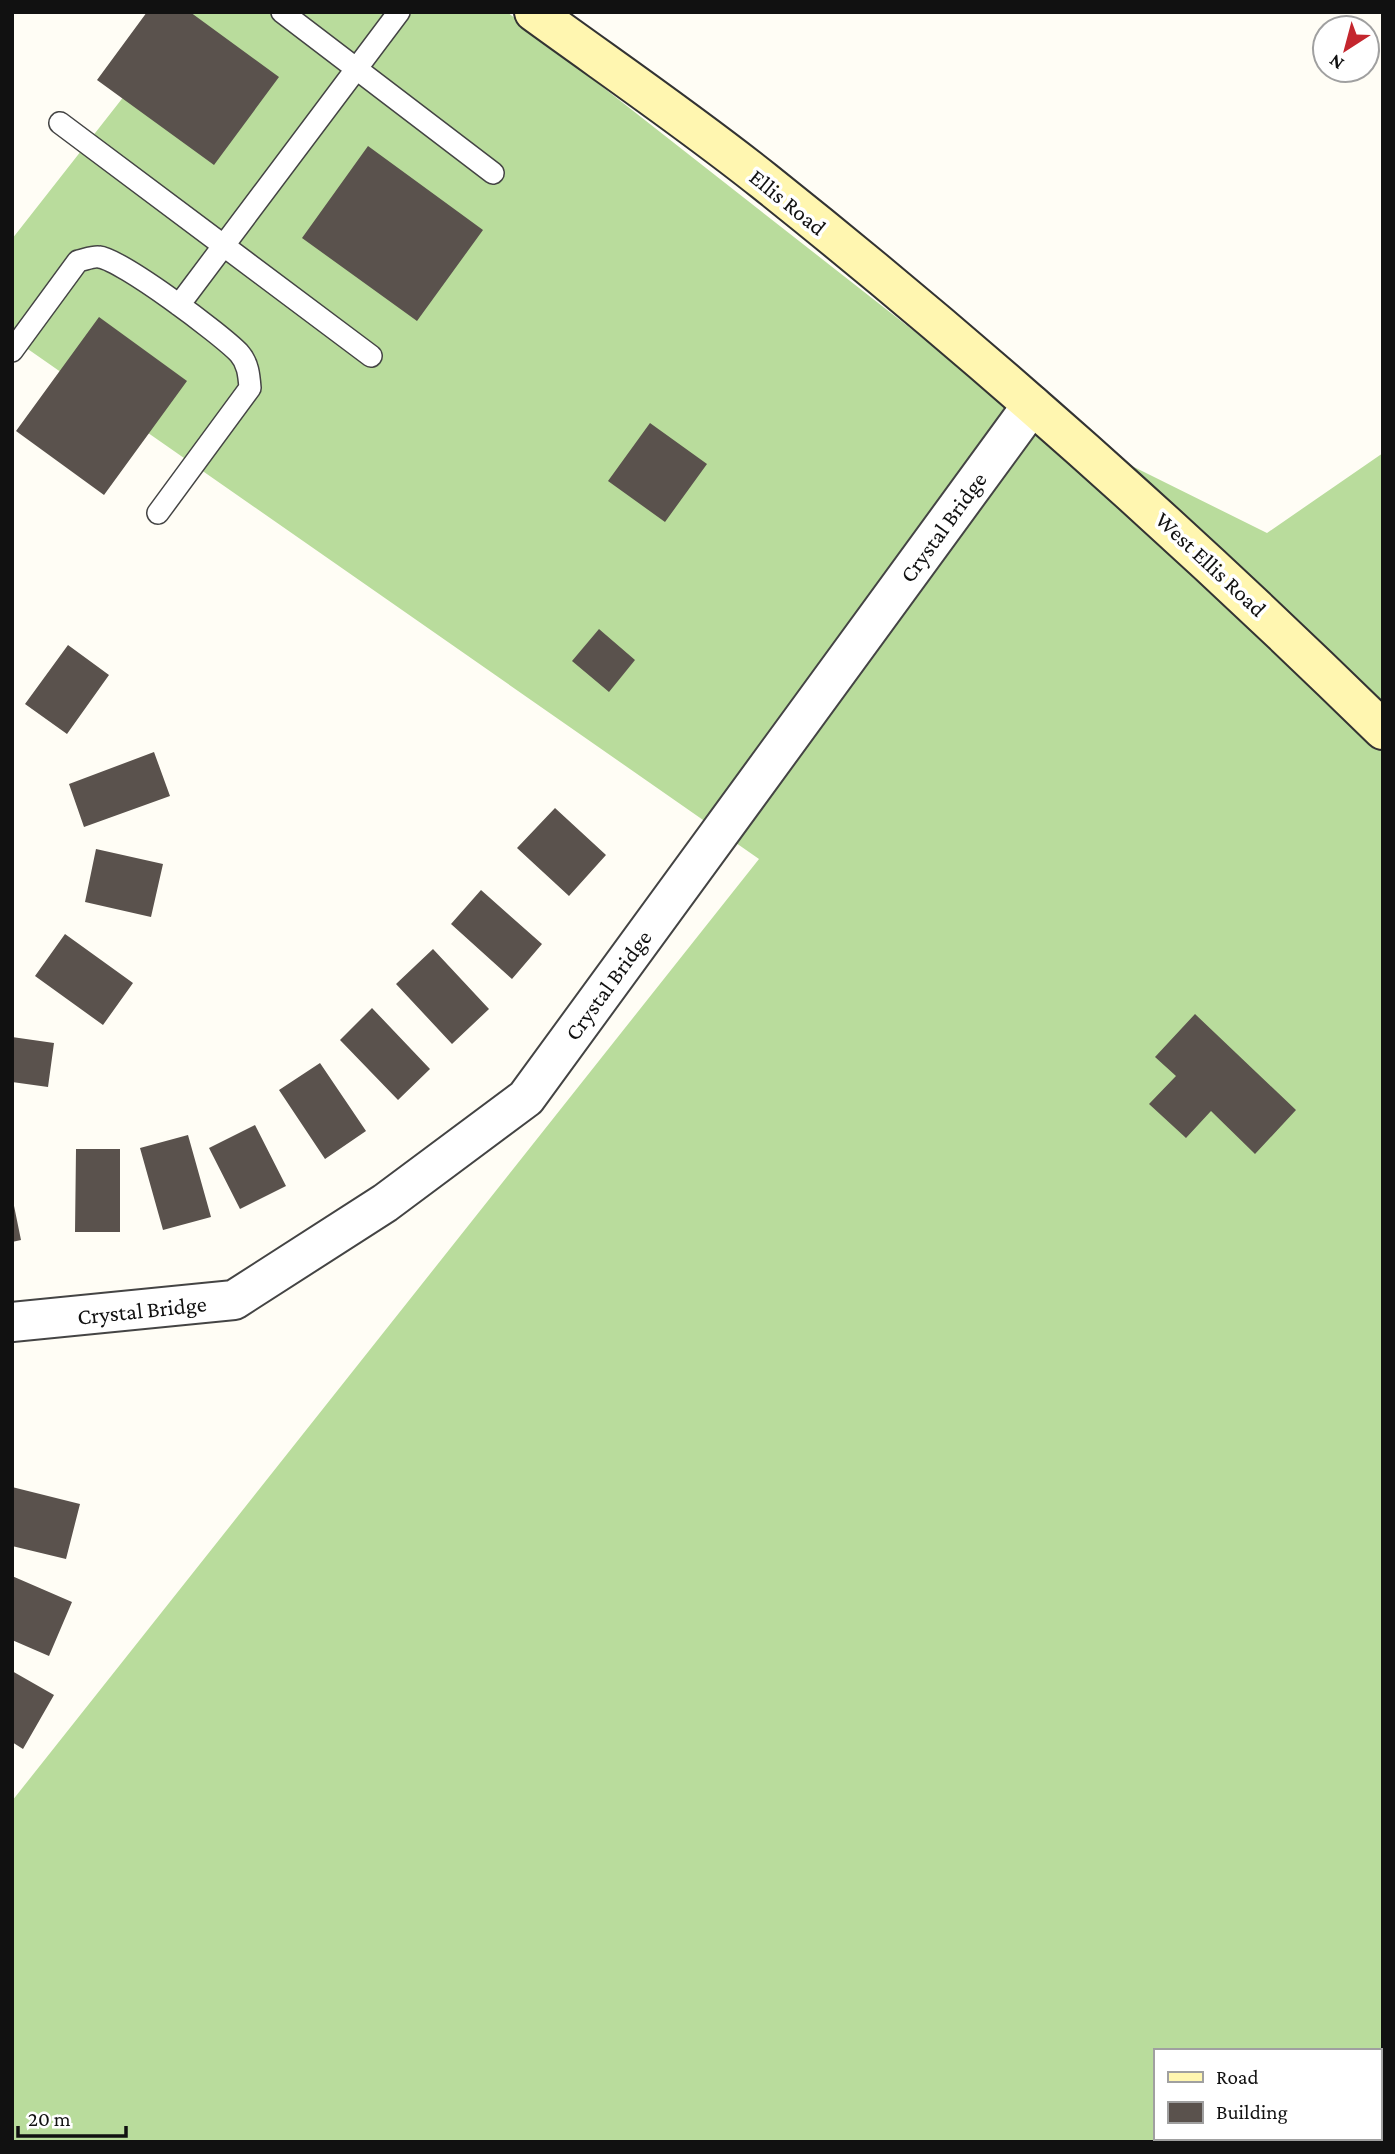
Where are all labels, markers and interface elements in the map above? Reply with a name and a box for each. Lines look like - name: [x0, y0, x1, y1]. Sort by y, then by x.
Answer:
- north arrow: [1311, 14, 1381, 84]
- text: N: [1325, 50, 1348, 75]
- street label: Ellis Road: [745, 163, 831, 241]
- street label: Crystal Bridge: [894, 467, 992, 587]
- street label: West Ellis Road: [1150, 506, 1272, 622]
- street label: Crystal Bridge: [559, 925, 657, 1045]
- street label: Crystal Bridge: [76, 1290, 208, 1330]
- legend: [1154, 2049, 1381, 2140]
- text: Road: [1216, 2065, 1259, 2089]
- scale bar: [18, 2094, 126, 2138]
- text: Building: [1216, 2100, 1288, 2124]
- text: 20 m: [28, 2107, 71, 2131]

